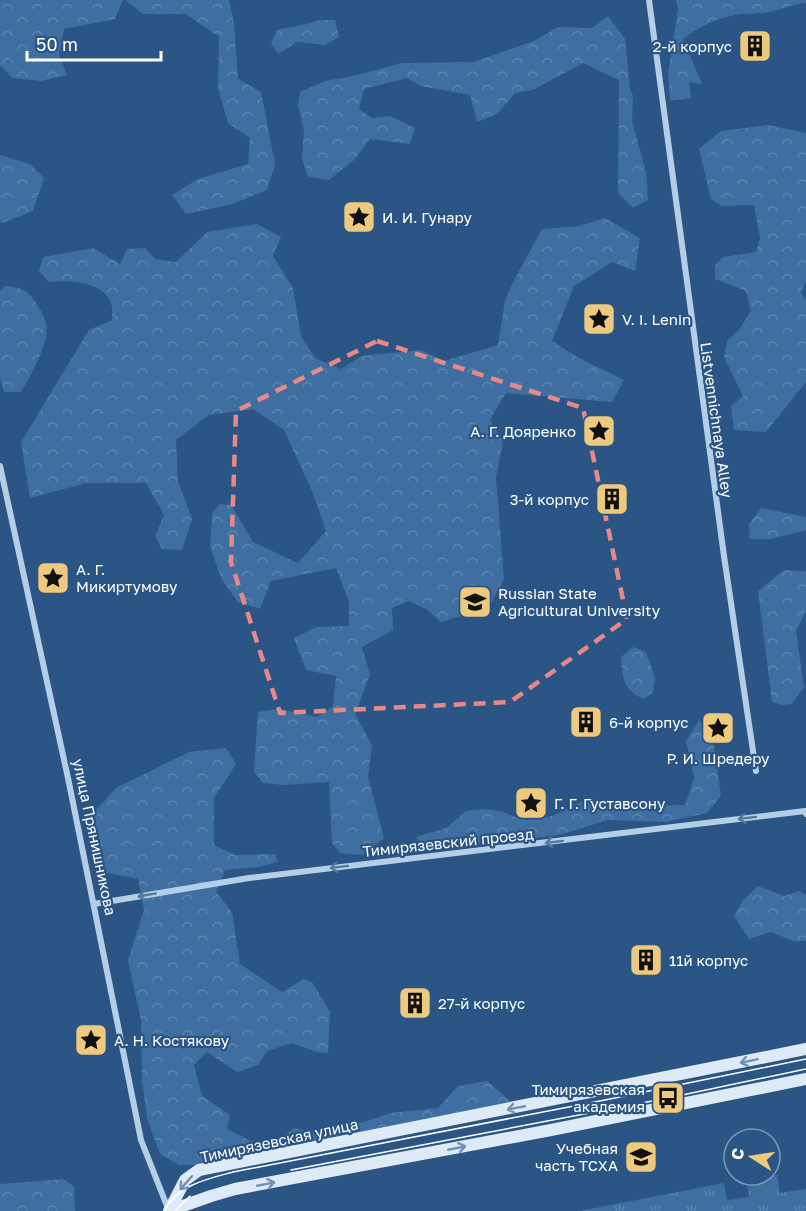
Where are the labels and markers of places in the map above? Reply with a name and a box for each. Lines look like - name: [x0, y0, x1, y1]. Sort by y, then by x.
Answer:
- building icon: 2-й корпус: [737, 28, 773, 64]
- place label: 2-й корпус: [653, 37, 732, 55]
- place icon: И. И. Гунару: [341, 199, 377, 235]
- place label: И. И. Гунару: [382, 208, 472, 226]
- place icon: V. I. Lenin: [581, 301, 617, 337]
- place label: V. I. Lenin: [622, 310, 691, 328]
- place icon: А. Г. Дояренко: [581, 413, 617, 449]
- place label: А. Г. Дояренко: [470, 422, 576, 440]
- building icon: 3-й корпус: [594, 481, 630, 517]
- place label: 3-й корпус: [510, 490, 589, 508]
- place icon: А. Г. Микиртумову: [35, 560, 71, 596]
- place label: А. Г. Микиртумову: [76, 560, 178, 595]
- school or university icon: Russian State Agricultural University: [457, 584, 493, 620]
- place label: Russian State Agricultural University: [498, 584, 661, 619]
- building icon: 6-й корпус: [568, 704, 604, 740]
- place icon: Р. И. Шредеру: [700, 710, 736, 746]
- place label: 6-й корпус: [609, 713, 689, 731]
- place label: Р. И. Шредеру: [666, 749, 770, 767]
- place icon: Г. Г. Густавсону: [513, 785, 549, 821]
- place label: Г. Г. Густавсону: [554, 794, 666, 812]
- building icon: 11й корпус: [628, 942, 664, 978]
- place label: 11й корпус: [669, 951, 748, 969]
- building icon: 27-й корпус: [397, 985, 433, 1021]
- place label: 27-й корпус: [438, 994, 525, 1012]
- place icon: А. Н. Костякову: [73, 1022, 109, 1058]
- place label: А. Н. Костякову: [114, 1031, 230, 1049]
- place label: Тимирязевская академия: [531, 1080, 645, 1115]
- bus stop icon: Тимирязевская академия: [650, 1080, 686, 1116]
- place label: Учебная часть ТСХА: [535, 1139, 618, 1174]
- school or university icon: Учебная часть ТСХА: [623, 1139, 659, 1175]

